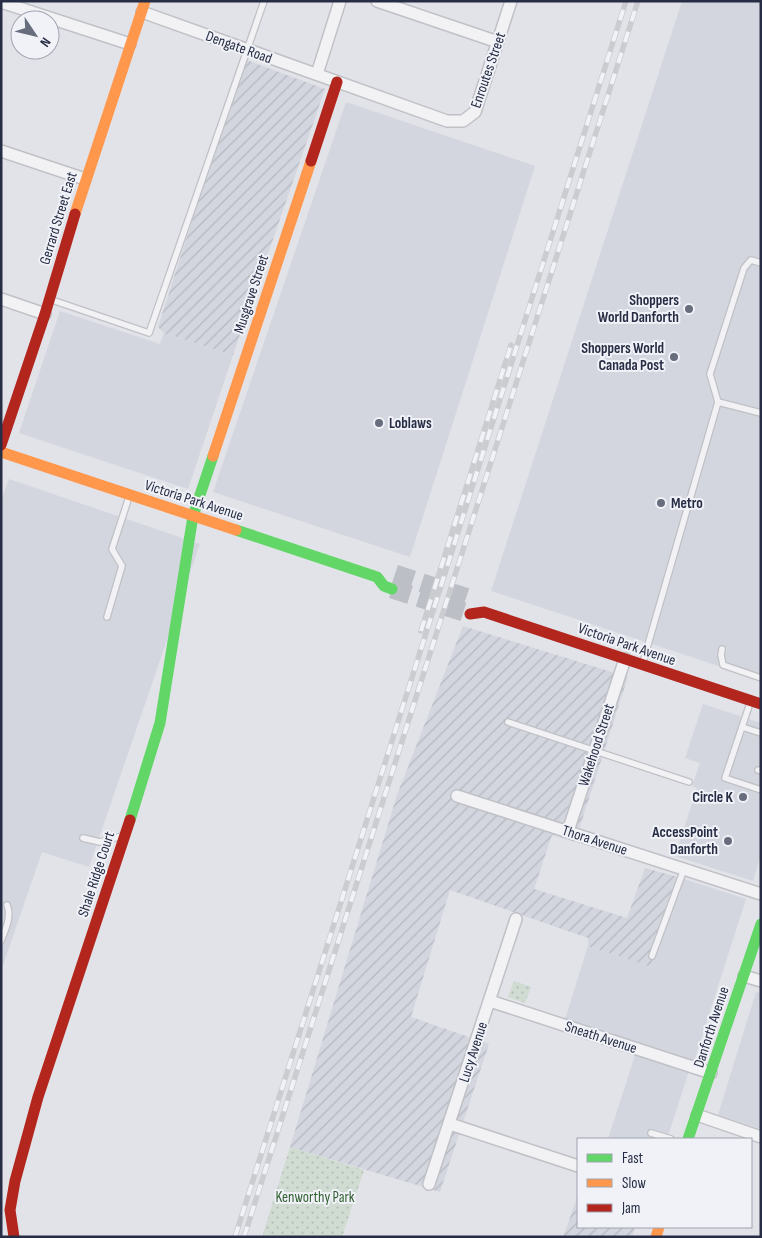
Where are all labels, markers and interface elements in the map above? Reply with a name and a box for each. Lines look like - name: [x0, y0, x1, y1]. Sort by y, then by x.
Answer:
- north arrow: [10, 10, 60, 60]
- street label: Dengate Road: [203, 27, 275, 68]
- street label: Enroutes Street: [467, 29, 510, 111]
- text: N: [36, 34, 54, 50]
- street label: Gerrard Street East: [35, 169, 82, 267]
- street label: Musgrave Street: [230, 252, 273, 336]
- place label: Shoppers World Danforth: [598, 291, 679, 327]
- marker: Shoppers World Danforth: [683, 303, 695, 315]
- place label: Shoppers World Canada Post: [581, 339, 664, 375]
- marker: Shoppers World Canada Post: [668, 351, 680, 363]
- place label: Loblaws: [389, 414, 432, 433]
- marker: Loblaws: [373, 417, 385, 429]
- street label: Victoria Park Avenue: [142, 476, 245, 525]
- place label: Metro: [671, 494, 703, 513]
- marker: Metro: [655, 497, 667, 509]
- street label: Victoria Park Avenue: [575, 619, 678, 670]
- street label: Wakehood Street: [574, 701, 619, 789]
- place label: Circle K: [692, 788, 734, 807]
- marker: Circle K: [737, 791, 749, 803]
- street label: Thora Avenue: [560, 821, 630, 860]
- place label: AccessPoint Danforth: [651, 823, 718, 859]
- street label: Shale Ridge Court: [74, 829, 119, 919]
- marker: AccessPoint Danforth: [722, 835, 734, 847]
- street label: Danforth Avenue: [689, 984, 734, 1070]
- street label: Sneath Avenue: [562, 1017, 639, 1058]
- street label: Lucy Avenue: [455, 1019, 492, 1085]
- legend: [577, 1138, 752, 1228]
- text: Fast: [622, 1149, 644, 1168]
- text: Slow: [622, 1174, 646, 1193]
- park label: Kenworthy Park: [275, 1188, 355, 1207]
- text: Jam: [621, 1199, 640, 1218]

